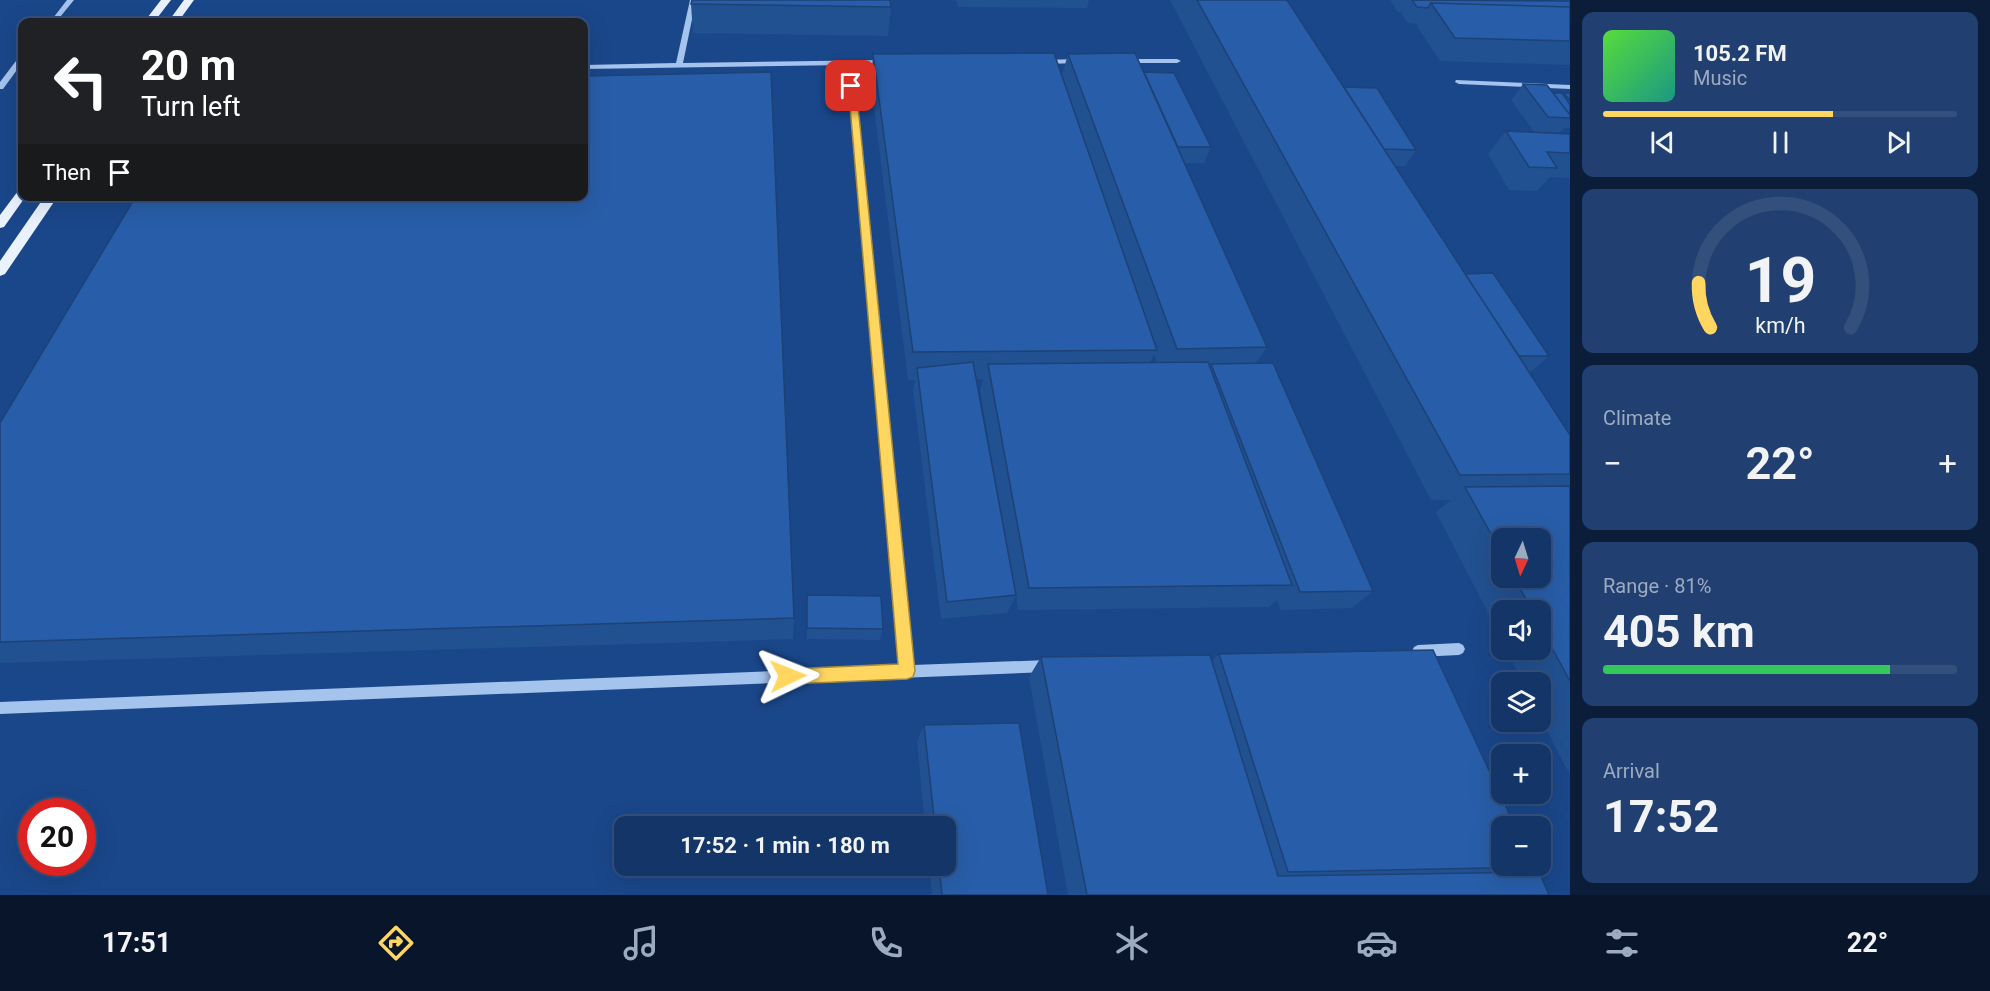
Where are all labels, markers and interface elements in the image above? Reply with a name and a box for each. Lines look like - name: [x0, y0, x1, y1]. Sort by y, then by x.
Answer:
- text: 20 m: [141, 41, 236, 90]
- text: 105.2 FM: [1693, 41, 1787, 66]
- icon: left: [42, 42, 120, 120]
- pin: [825, 60, 876, 111]
- text: Music: [1693, 66, 1747, 90]
- icon: arrive: [834, 69, 867, 102]
- text: Turn left: [141, 91, 241, 123]
- icon: previous: [1646, 126, 1679, 159]
- icon: pause: [1764, 126, 1797, 159]
- icon: next: [1882, 126, 1915, 159]
- icon: arrive: [103, 156, 136, 189]
- text: Then: [42, 160, 91, 185]
- text: 19: [1744, 244, 1816, 317]
- text: km/h: [1755, 313, 1805, 338]
- text: Climate: [1603, 406, 1671, 430]
- text: 22°: [1745, 437, 1815, 490]
- text: −: [1603, 444, 1622, 483]
- text: +: [1938, 444, 1957, 483]
- north arrow: [1491, 528, 1551, 588]
- map controls: [1491, 528, 1551, 876]
- text: Range · 81%: [1603, 574, 1711, 598]
- button: sound: [1491, 600, 1551, 660]
- text: 405 km: [1603, 605, 1755, 658]
- position arrow: [756, 644, 820, 708]
- button: layers: [1491, 672, 1551, 732]
- button: +: [1491, 744, 1551, 804]
- text: Arrival: [1603, 759, 1660, 783]
- text: 17:52: [1603, 790, 1719, 843]
- speed limit sign: 20: [18, 798, 96, 876]
- button: −: [1491, 816, 1551, 876]
- text: 17:52 · 1 min · 180 m: [680, 833, 890, 858]
- icon: directions: [375, 922, 417, 964]
- icon: music: [620, 922, 662, 964]
- icon: phone: [865, 922, 907, 964]
- icon: climate: [1111, 922, 1153, 964]
- icon: car: [1356, 922, 1398, 964]
- icon: filters: [1601, 922, 1643, 964]
- text: 17:51: [102, 927, 171, 959]
- text: 22°: [1847, 927, 1888, 959]

